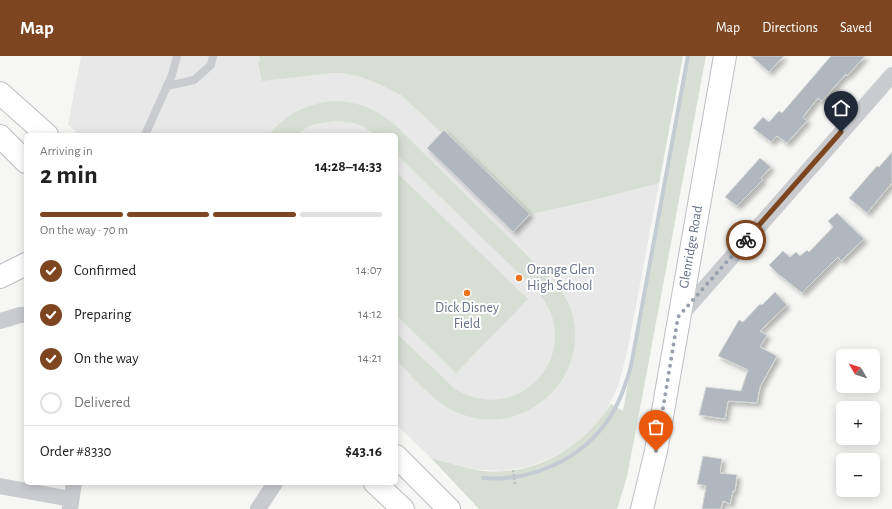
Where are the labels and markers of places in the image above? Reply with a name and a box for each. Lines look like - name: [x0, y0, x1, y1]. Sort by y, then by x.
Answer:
- pin: [824, 91, 858, 132]
- place label: Orange Glen High School: [527, 263, 595, 293]
- marker: Orange Glen High School: [514, 273, 524, 283]
- marker: Dick Disney Field: [462, 288, 472, 298]
- place label: Dick Disney Field: [435, 301, 499, 331]
- pin: [639, 410, 673, 451]

